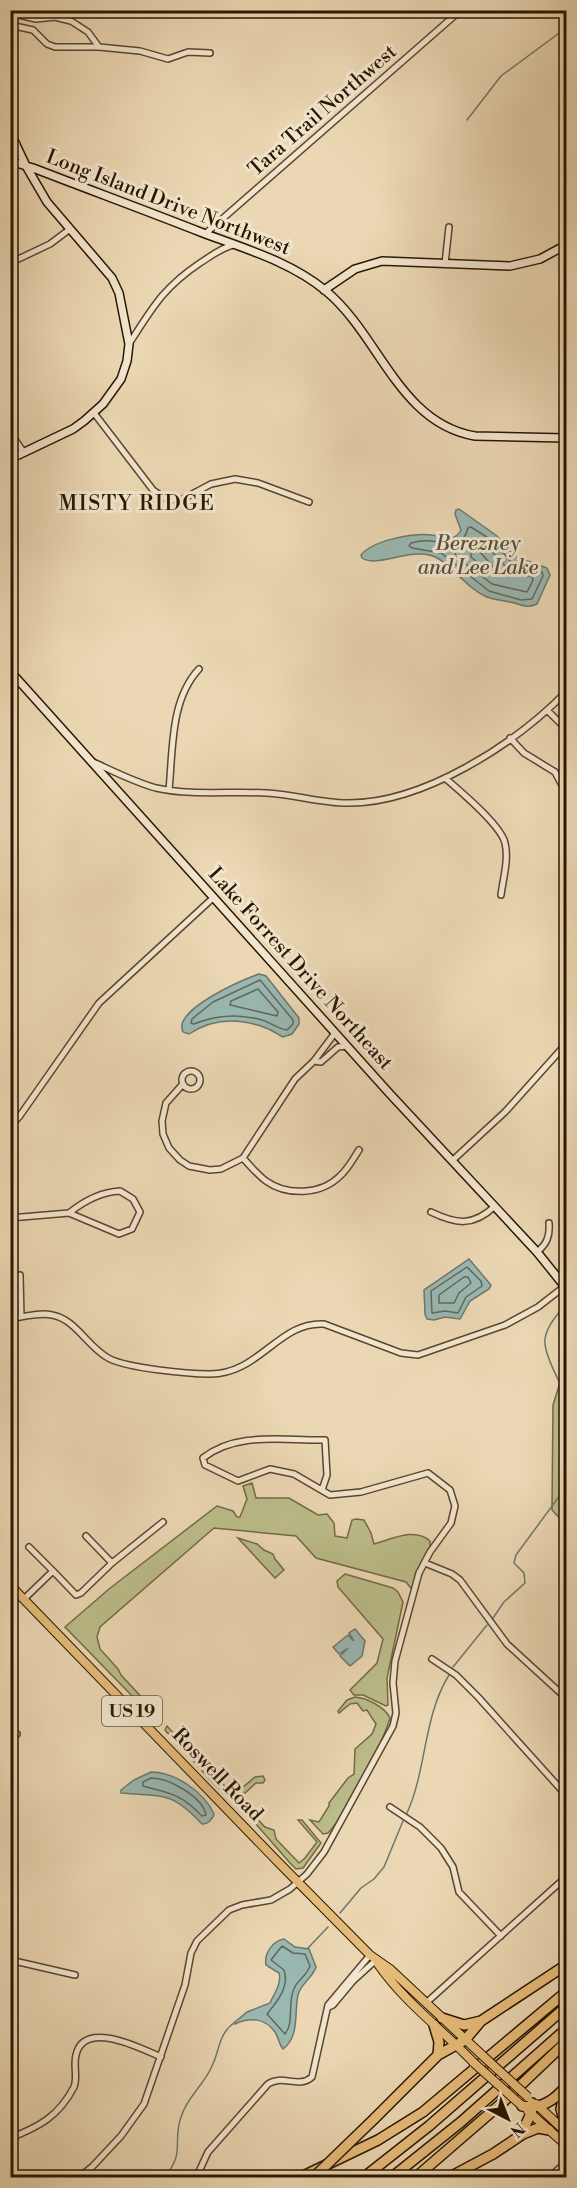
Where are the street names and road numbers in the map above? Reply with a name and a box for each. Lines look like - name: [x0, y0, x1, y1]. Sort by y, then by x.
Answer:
- street label: Tara Trail Northwest: [244, 40, 402, 182]
- street label: Long Island Drive Northwest: [42, 145, 294, 261]
- street label: Lake Forrest Drive Northeast: [202, 862, 398, 1076]
- road number: US 19: [102, 1696, 162, 1726]
- street label: Roswell Road: [166, 1723, 268, 1827]

